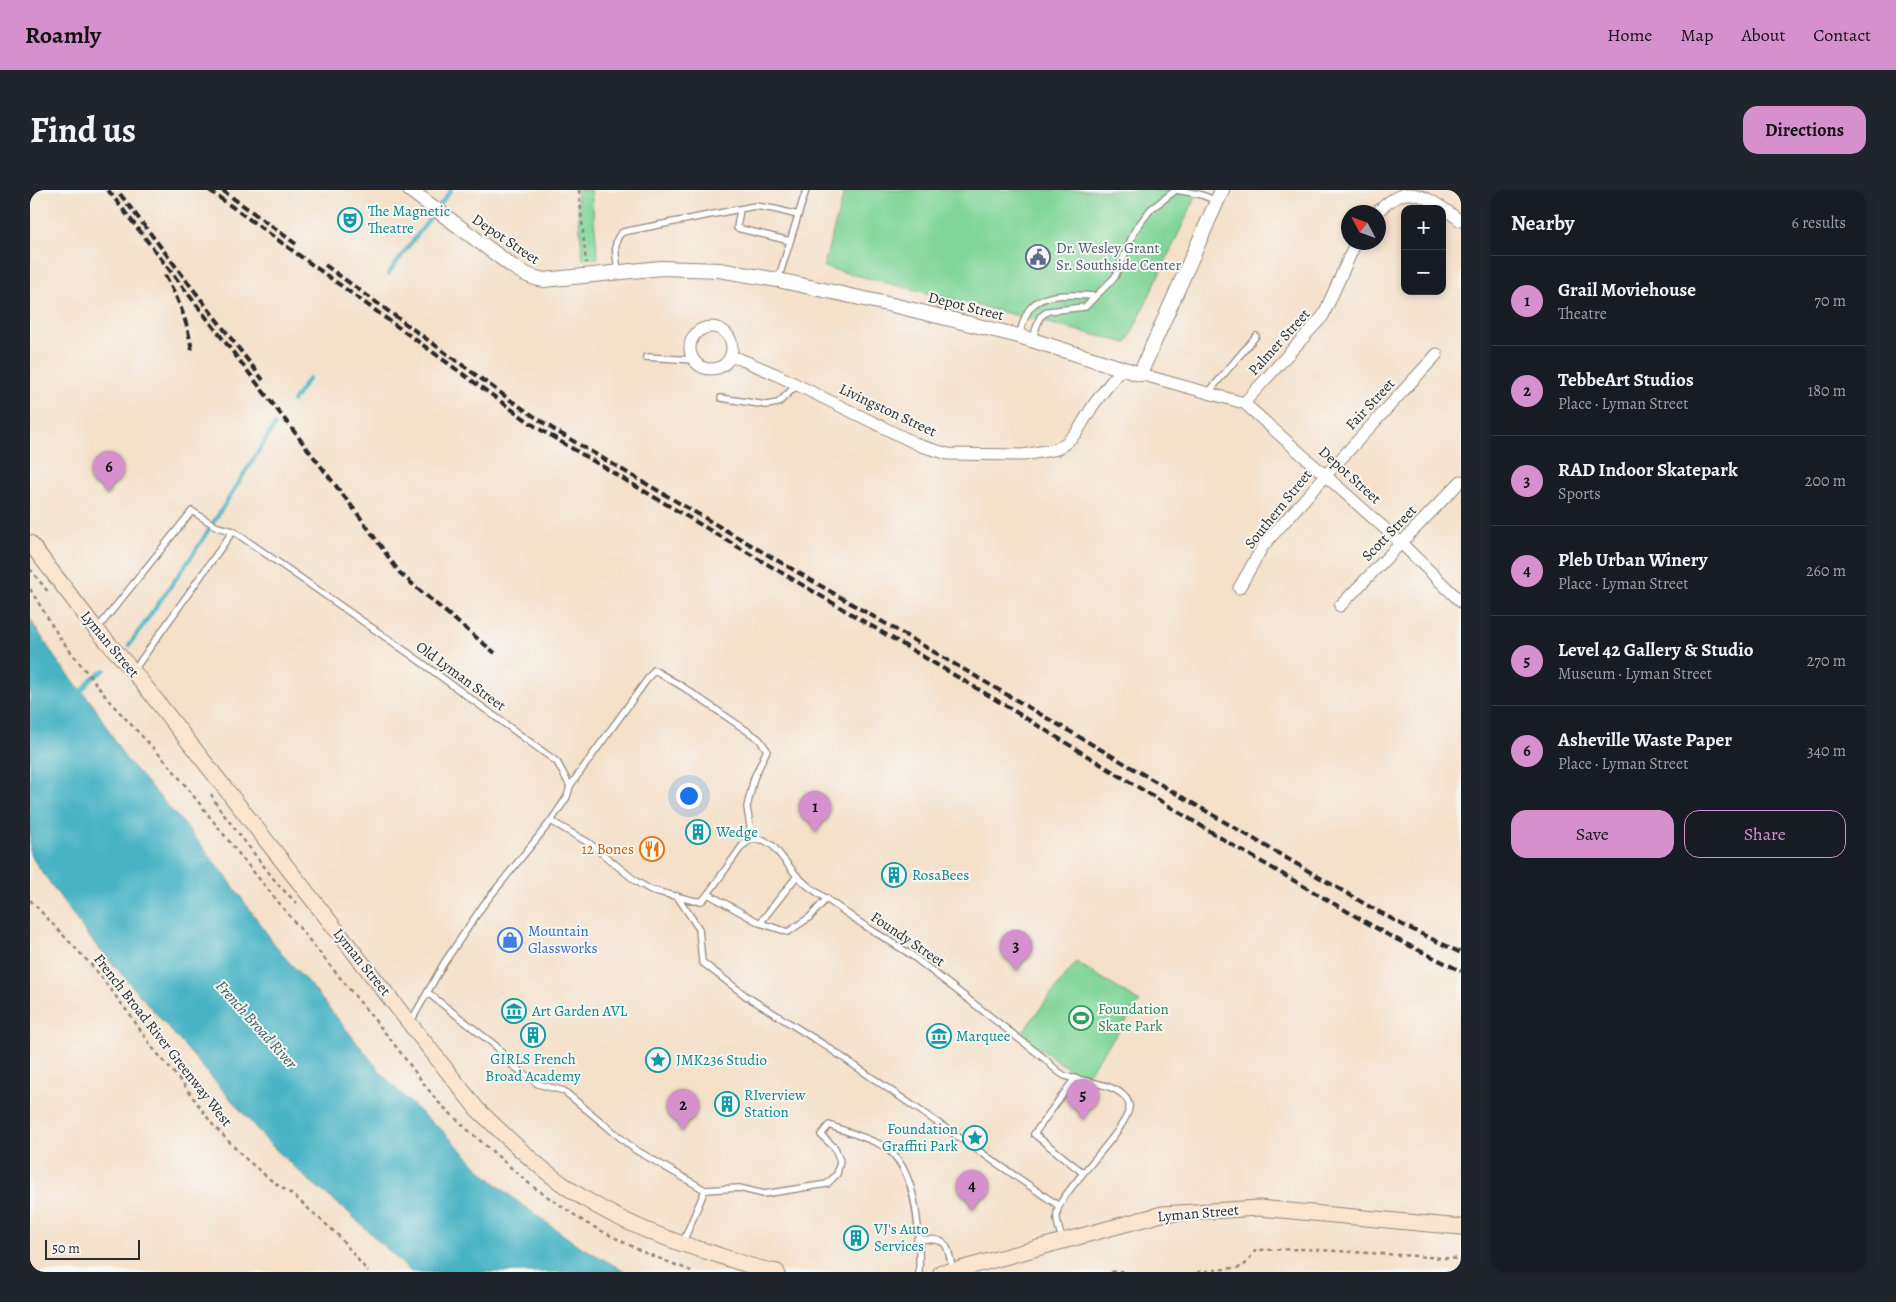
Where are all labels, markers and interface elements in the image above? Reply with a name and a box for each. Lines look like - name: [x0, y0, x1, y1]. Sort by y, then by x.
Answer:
- text: Roamly: [25, 19, 101, 51]
- text: Home: [1607, 23, 1652, 47]
- text: Map: [1680, 23, 1713, 47]
- text: About: [1741, 23, 1785, 47]
- text: Contact: [1813, 23, 1871, 47]
- text: Find us: [30, 106, 136, 154]
- button: Directions: [1743, 106, 1866, 154]
- place label: The Magnetic Theatre: [368, 201, 450, 238]
- north arrow: [1341, 205, 1386, 250]
- map controls: [1401, 205, 1446, 295]
- button: +: [1401, 205, 1446, 250]
- theatre icon: The Magnetic Theatre: [337, 207, 363, 233]
- street label: Depot Street: [468, 209, 544, 269]
- text: Nearby: [1511, 209, 1574, 237]
- text: 6 results: [1792, 212, 1846, 234]
- place label: Dr. Wesley Grant Sr. Southside Center: [1056, 238, 1181, 275]
- public building icon: Dr. Wesley Grant Sr. Southside Center: [1025, 244, 1051, 270]
- button: −: [1401, 250, 1446, 295]
- text: Grail Moviehouse: [1558, 277, 1696, 303]
- street label: Depot Street: [926, 287, 1006, 325]
- text: 1: [1524, 290, 1530, 312]
- text: 70 m: [1814, 290, 1846, 312]
- text: Theatre: [1558, 303, 1607, 325]
- street label: Palmer Street: [1244, 304, 1314, 380]
- text: TebbeArt Studios: [1558, 367, 1694, 393]
- street label: Fair Street: [1341, 374, 1399, 434]
- street label: Livingston Street: [836, 379, 940, 441]
- text: 2: [1523, 380, 1531, 402]
- text: 180 m: [1808, 380, 1846, 402]
- text: Place · Lyman Street: [1558, 393, 1688, 415]
- street label: Depot Street: [1315, 442, 1386, 508]
- pin: 6: [93, 451, 125, 492]
- text: RAD Indoor Skatepark: [1558, 457, 1738, 483]
- street label: Southern Street: [1240, 465, 1316, 553]
- text: 3: [1524, 470, 1530, 492]
- text: 200 m: [1805, 470, 1846, 492]
- text: Sports: [1558, 483, 1601, 505]
- street label: Scott Street: [1357, 500, 1421, 565]
- text: Pleb Urban Winery: [1558, 547, 1708, 573]
- text: 4: [1523, 560, 1531, 582]
- text: 260 m: [1806, 560, 1846, 582]
- text: Place · Lyman Street: [1558, 573, 1688, 595]
- street label: Lyman Street: [76, 606, 144, 682]
- street label: Old Lyman Street: [412, 637, 510, 715]
- text: Level 42 Gallery & Studio: [1558, 637, 1754, 663]
- text: 5: [1524, 650, 1530, 672]
- text: 270 m: [1807, 650, 1846, 672]
- text: Museum · Lyman Street: [1558, 663, 1712, 685]
- text: Asheville Waste Paper: [1558, 727, 1732, 753]
- text: 6: [1523, 740, 1531, 762]
- text: 340 m: [1807, 740, 1846, 762]
- text: Place · Lyman Street: [1558, 753, 1688, 775]
- your location: [676, 783, 702, 809]
- pin: 1: [799, 791, 831, 832]
- button: Save: [1511, 810, 1674, 858]
- button: Share: [1684, 810, 1846, 858]
- building icon: Wedge: [685, 819, 711, 845]
- place label: Wedge: [715, 822, 758, 842]
- restaurant icon: 12 Bones: [639, 836, 665, 862]
- place label: 12 Bones: [582, 839, 634, 859]
- building icon: RosaBees: [881, 862, 907, 888]
- place label: RosaBees: [912, 865, 969, 885]
- street label: Foundy Street: [867, 907, 949, 971]
- place label: Mountain Glassworks: [528, 921, 598, 958]
- street label: Lyman Street: [329, 924, 395, 1000]
- shop icon: Mountain Glassworks: [497, 927, 523, 953]
- pin: 3: [1000, 930, 1032, 971]
- street label: French Broad River Greenway West: [89, 949, 237, 1131]
- water label: French Broad River: [211, 976, 302, 1074]
- museum icon: Art Garden AVL: [501, 998, 527, 1024]
- place label: Foundation Skate Park: [1098, 999, 1169, 1036]
- place label: Art Garden AVL: [531, 1001, 628, 1021]
- sports icon: Foundation Skate Park: [1068, 1005, 1094, 1031]
- building icon: GIRLS French Broad Academy: [520, 1022, 546, 1048]
- museum icon: Marquee: [926, 1023, 952, 1049]
- place label: Marquee: [956, 1026, 1011, 1046]
- place icon: JMK236 Studio: [645, 1047, 671, 1073]
- place label: GIRLS French Broad Academy: [485, 1049, 581, 1086]
- place label: JMK236 Studio: [676, 1050, 767, 1070]
- pin: 5: [1067, 1079, 1099, 1120]
- place label: RIverview Station: [744, 1085, 806, 1122]
- pin: 2: [667, 1089, 699, 1130]
- building icon: RIverview Station: [714, 1091, 740, 1117]
- place label: Foundation Graffiti Park: [882, 1119, 959, 1156]
- place icon: Foundation Graffiti Park: [962, 1125, 988, 1151]
- pin: 4: [956, 1170, 988, 1211]
- street label: Lyman Street: [1156, 1199, 1240, 1227]
- place label: VJ's Auto Services: [873, 1219, 929, 1256]
- building icon: VJ's Auto Services: [843, 1225, 869, 1251]
- scale bar: [45, 1237, 140, 1260]
- text: 50 m: [52, 1239, 80, 1258]

